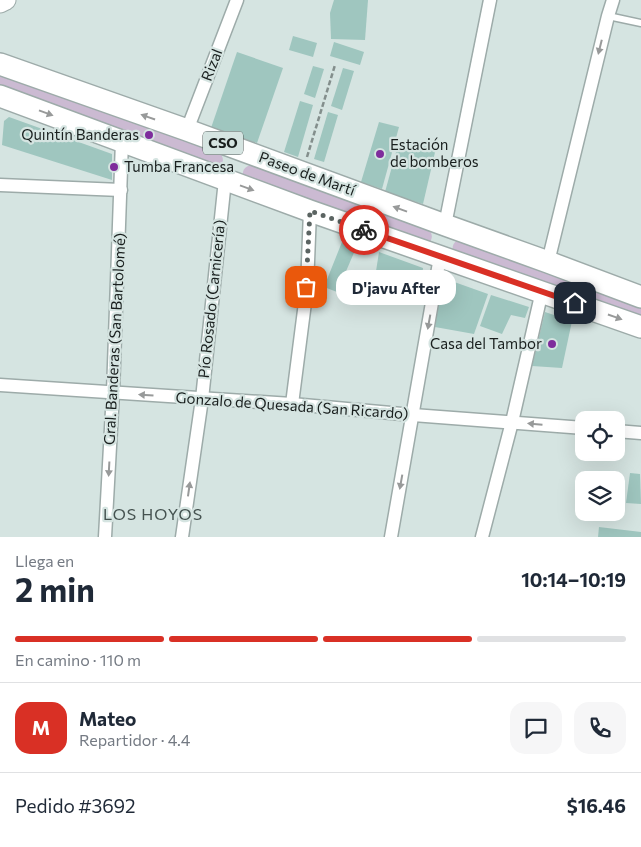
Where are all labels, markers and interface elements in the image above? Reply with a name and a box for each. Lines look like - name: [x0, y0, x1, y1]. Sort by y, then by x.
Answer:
- one-way arrow: [596, 40, 604, 55]
- street label: Rizal: [197, 46, 225, 83]
- one-way arrow: [39, 109, 54, 117]
- one-way arrow: [141, 112, 156, 120]
- place label: Quintín Banderas: [21, 125, 139, 143]
- marker: Quintín Banderas: [143, 129, 155, 141]
- road number: CSO: [203, 132, 243, 154]
- place label: Estación de bomberos: [390, 135, 479, 170]
- street label: Paseo de Martí: [257, 147, 359, 199]
- marker: Estación de bomberos: [374, 148, 386, 160]
- place label: Tumba Francesa: [124, 157, 234, 175]
- marker: Tumba Francesa: [108, 161, 120, 173]
- one-way arrow: [240, 184, 255, 192]
- courier: [339, 205, 389, 255]
- one-way arrow: [392, 205, 407, 212]
- icon: bike: [350, 216, 378, 244]
- street label: Pío Rosado (Carnicería): [194, 219, 228, 379]
- street label: Gral. Banderas (San Bartolomé): [99, 232, 129, 445]
- pin: [285, 266, 327, 308]
- callout: D'javu After: [336, 270, 456, 304]
- icon: bag: [292, 273, 320, 301]
- text: D'javu After: [352, 278, 440, 297]
- pin: [554, 282, 596, 324]
- icon: home: [561, 289, 589, 317]
- one-way arrow: [608, 313, 623, 321]
- one-way arrow: [424, 314, 432, 330]
- place label: Casa del Tambor: [430, 334, 542, 352]
- marker: Casa del Tambor: [546, 338, 558, 350]
- street label: Gonzalo de Quesada (San Ricardo): [175, 388, 409, 422]
- one-way arrow: [138, 390, 154, 398]
- map controls: [575, 411, 625, 521]
- button: locate: [575, 411, 625, 461]
- one-way arrow: [527, 420, 543, 428]
- one-way arrow: [104, 462, 112, 478]
- button: layers: [575, 471, 625, 521]
- one-way arrow: [396, 474, 404, 490]
- one-way arrow: [185, 480, 193, 496]
- district label: LOS HOYOS: [103, 504, 203, 523]
- text: Llega en: [15, 551, 74, 570]
- text: 10:14–10:19: [521, 568, 626, 591]
- text: 2 min: [15, 569, 95, 609]
- text: En camino · 110 m: [15, 650, 141, 669]
- button: chat: [510, 702, 562, 754]
- button: phone: [574, 702, 626, 754]
- text: Mateo: [79, 707, 136, 730]
- text: M: [32, 716, 50, 739]
- text: Repartidor · 4.4: [79, 730, 190, 749]
- text: Pedido #3692: [15, 794, 136, 817]
- text: $16.46: [567, 794, 626, 817]

